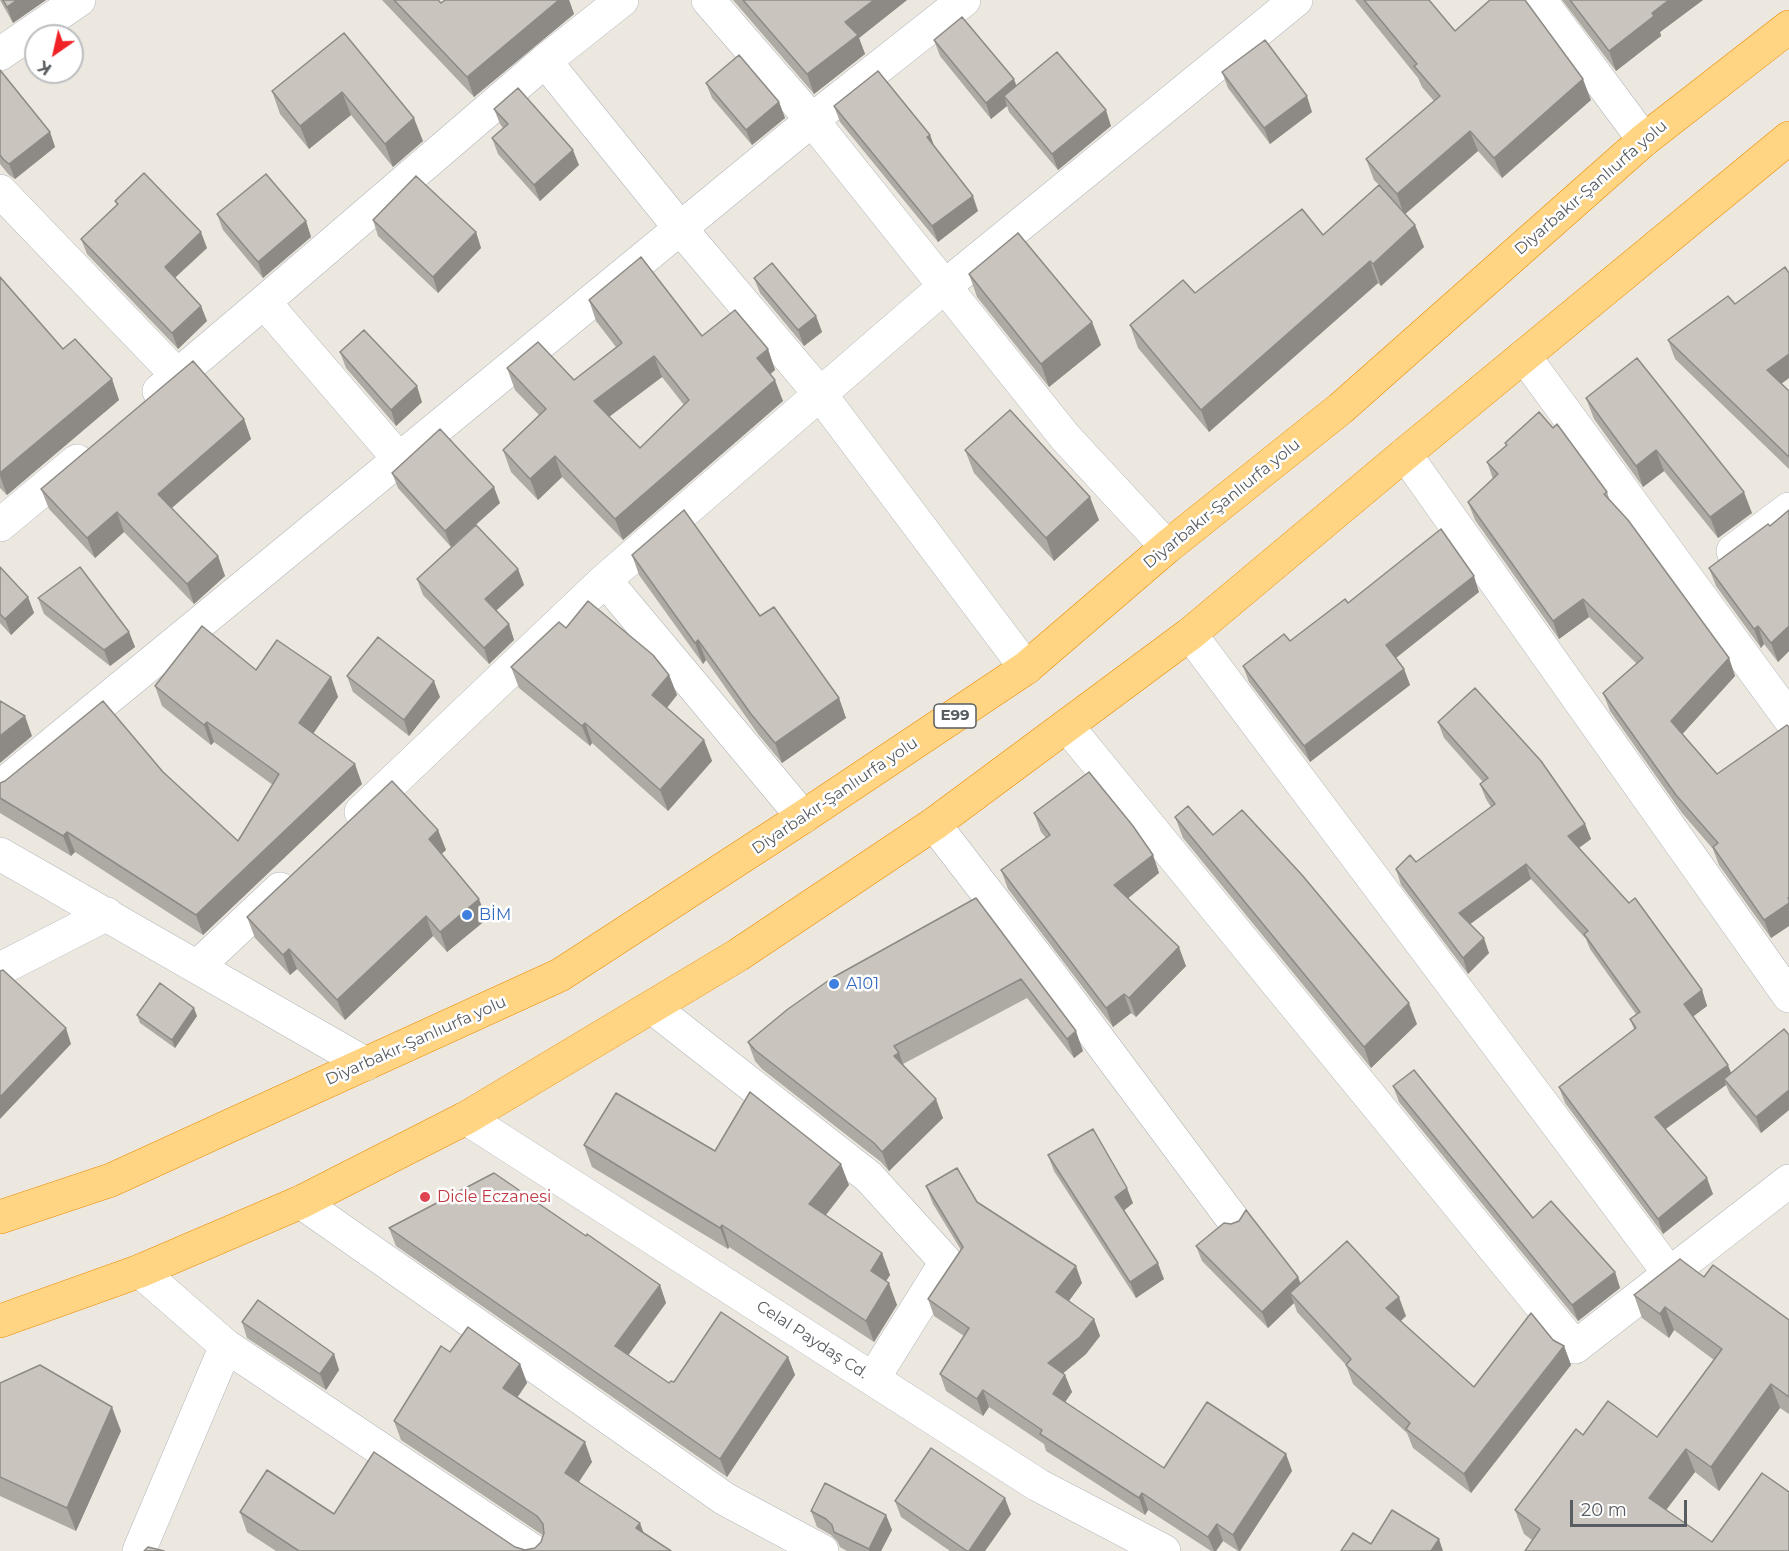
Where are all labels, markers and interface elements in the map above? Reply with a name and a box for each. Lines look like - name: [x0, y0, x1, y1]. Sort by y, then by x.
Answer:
- north arrow: [24, 24, 84, 84]
- text: K: [35, 56, 55, 79]
- street label: Diyarbakır-Şanlıurfa yolu: [1511, 117, 1671, 259]
- street label: Diyarbakır-Şanlıurfa yolu: [1140, 435, 1304, 573]
- road number: E99: [934, 704, 976, 728]
- street label: Diyarbakır-Şanlıurfa yolu: [748, 733, 922, 859]
- place label: BİM: [479, 905, 511, 925]
- marker: BİM: [460, 908, 474, 922]
- place label: A101: [846, 974, 879, 994]
- marker: A101: [827, 977, 841, 991]
- street label: Diyarbakır-Şanlıurfa yolu: [323, 992, 509, 1090]
- place label: Dicle Eczanesi: [437, 1187, 551, 1207]
- marker: Dicle Eczanesi: [418, 1190, 432, 1204]
- street label: Celal Paydaş Cd.: [753, 1297, 871, 1383]
- scale bar: [1573, 1488, 1690, 1526]
- text: 20 m: [1581, 1499, 1627, 1521]

